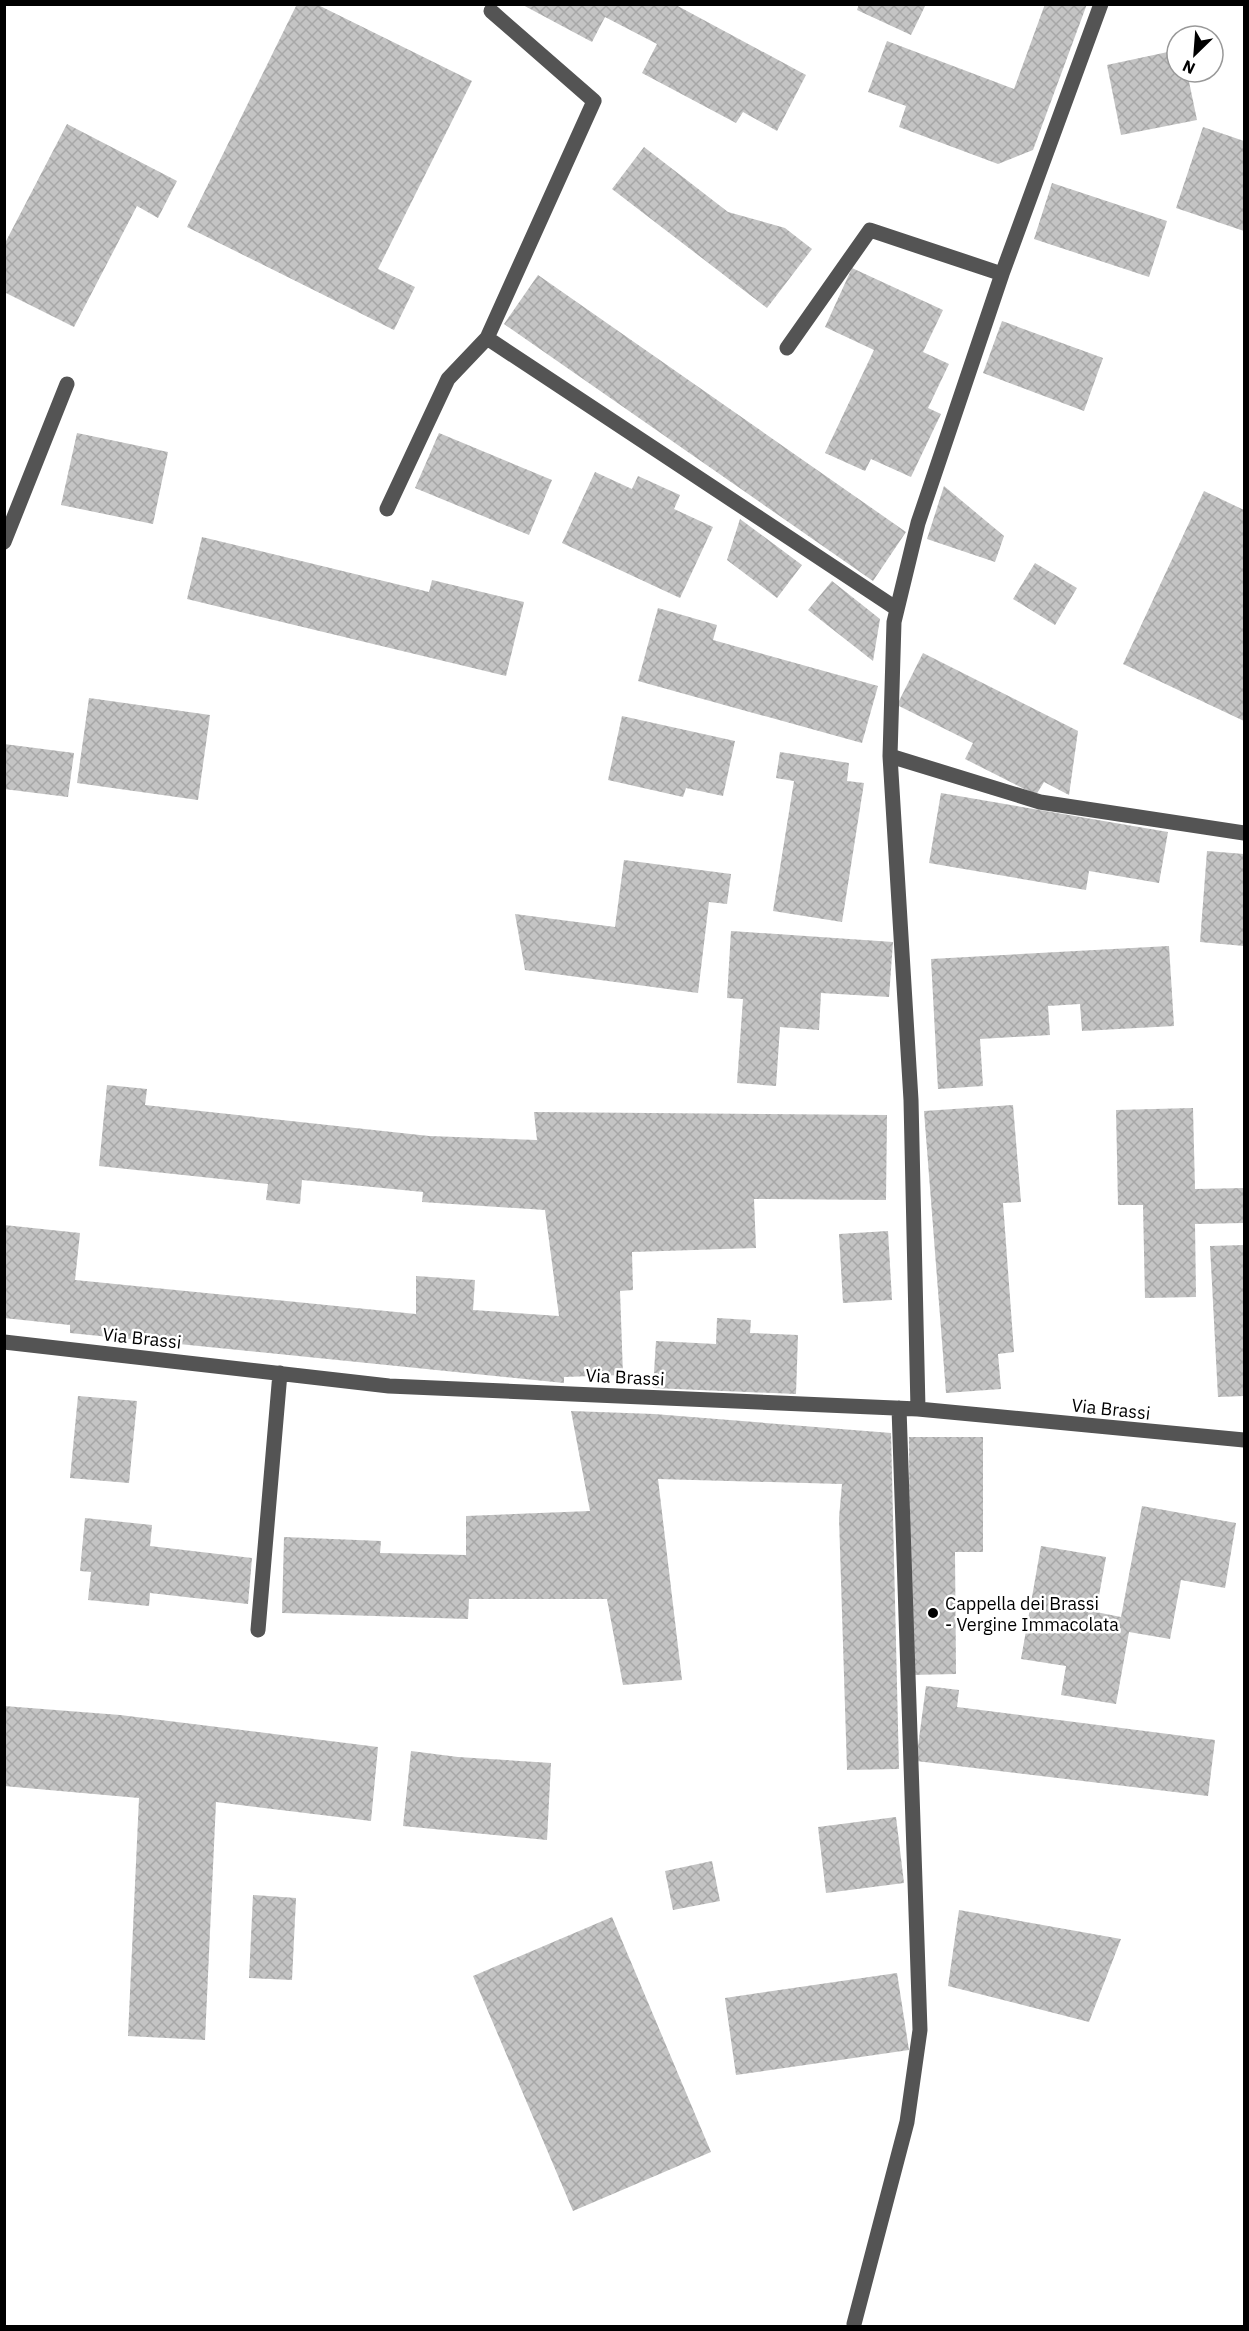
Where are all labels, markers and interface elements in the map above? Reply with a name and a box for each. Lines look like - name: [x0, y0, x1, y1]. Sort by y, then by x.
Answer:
- north arrow: [1165, 24, 1225, 84]
- text: N: [1179, 56, 1198, 79]
- street label: Via Brassi: [101, 1322, 183, 1354]
- street label: Via Brassi: [585, 1363, 665, 1391]
- street label: Via Brassi: [1070, 1393, 1152, 1425]
- place label: Cappella dei Brassi - Vergine Immacolata: [945, 1592, 1119, 1636]
- marker: Cappella dei Brassi - Vergine Immacolata: [926, 1606, 940, 1620]

